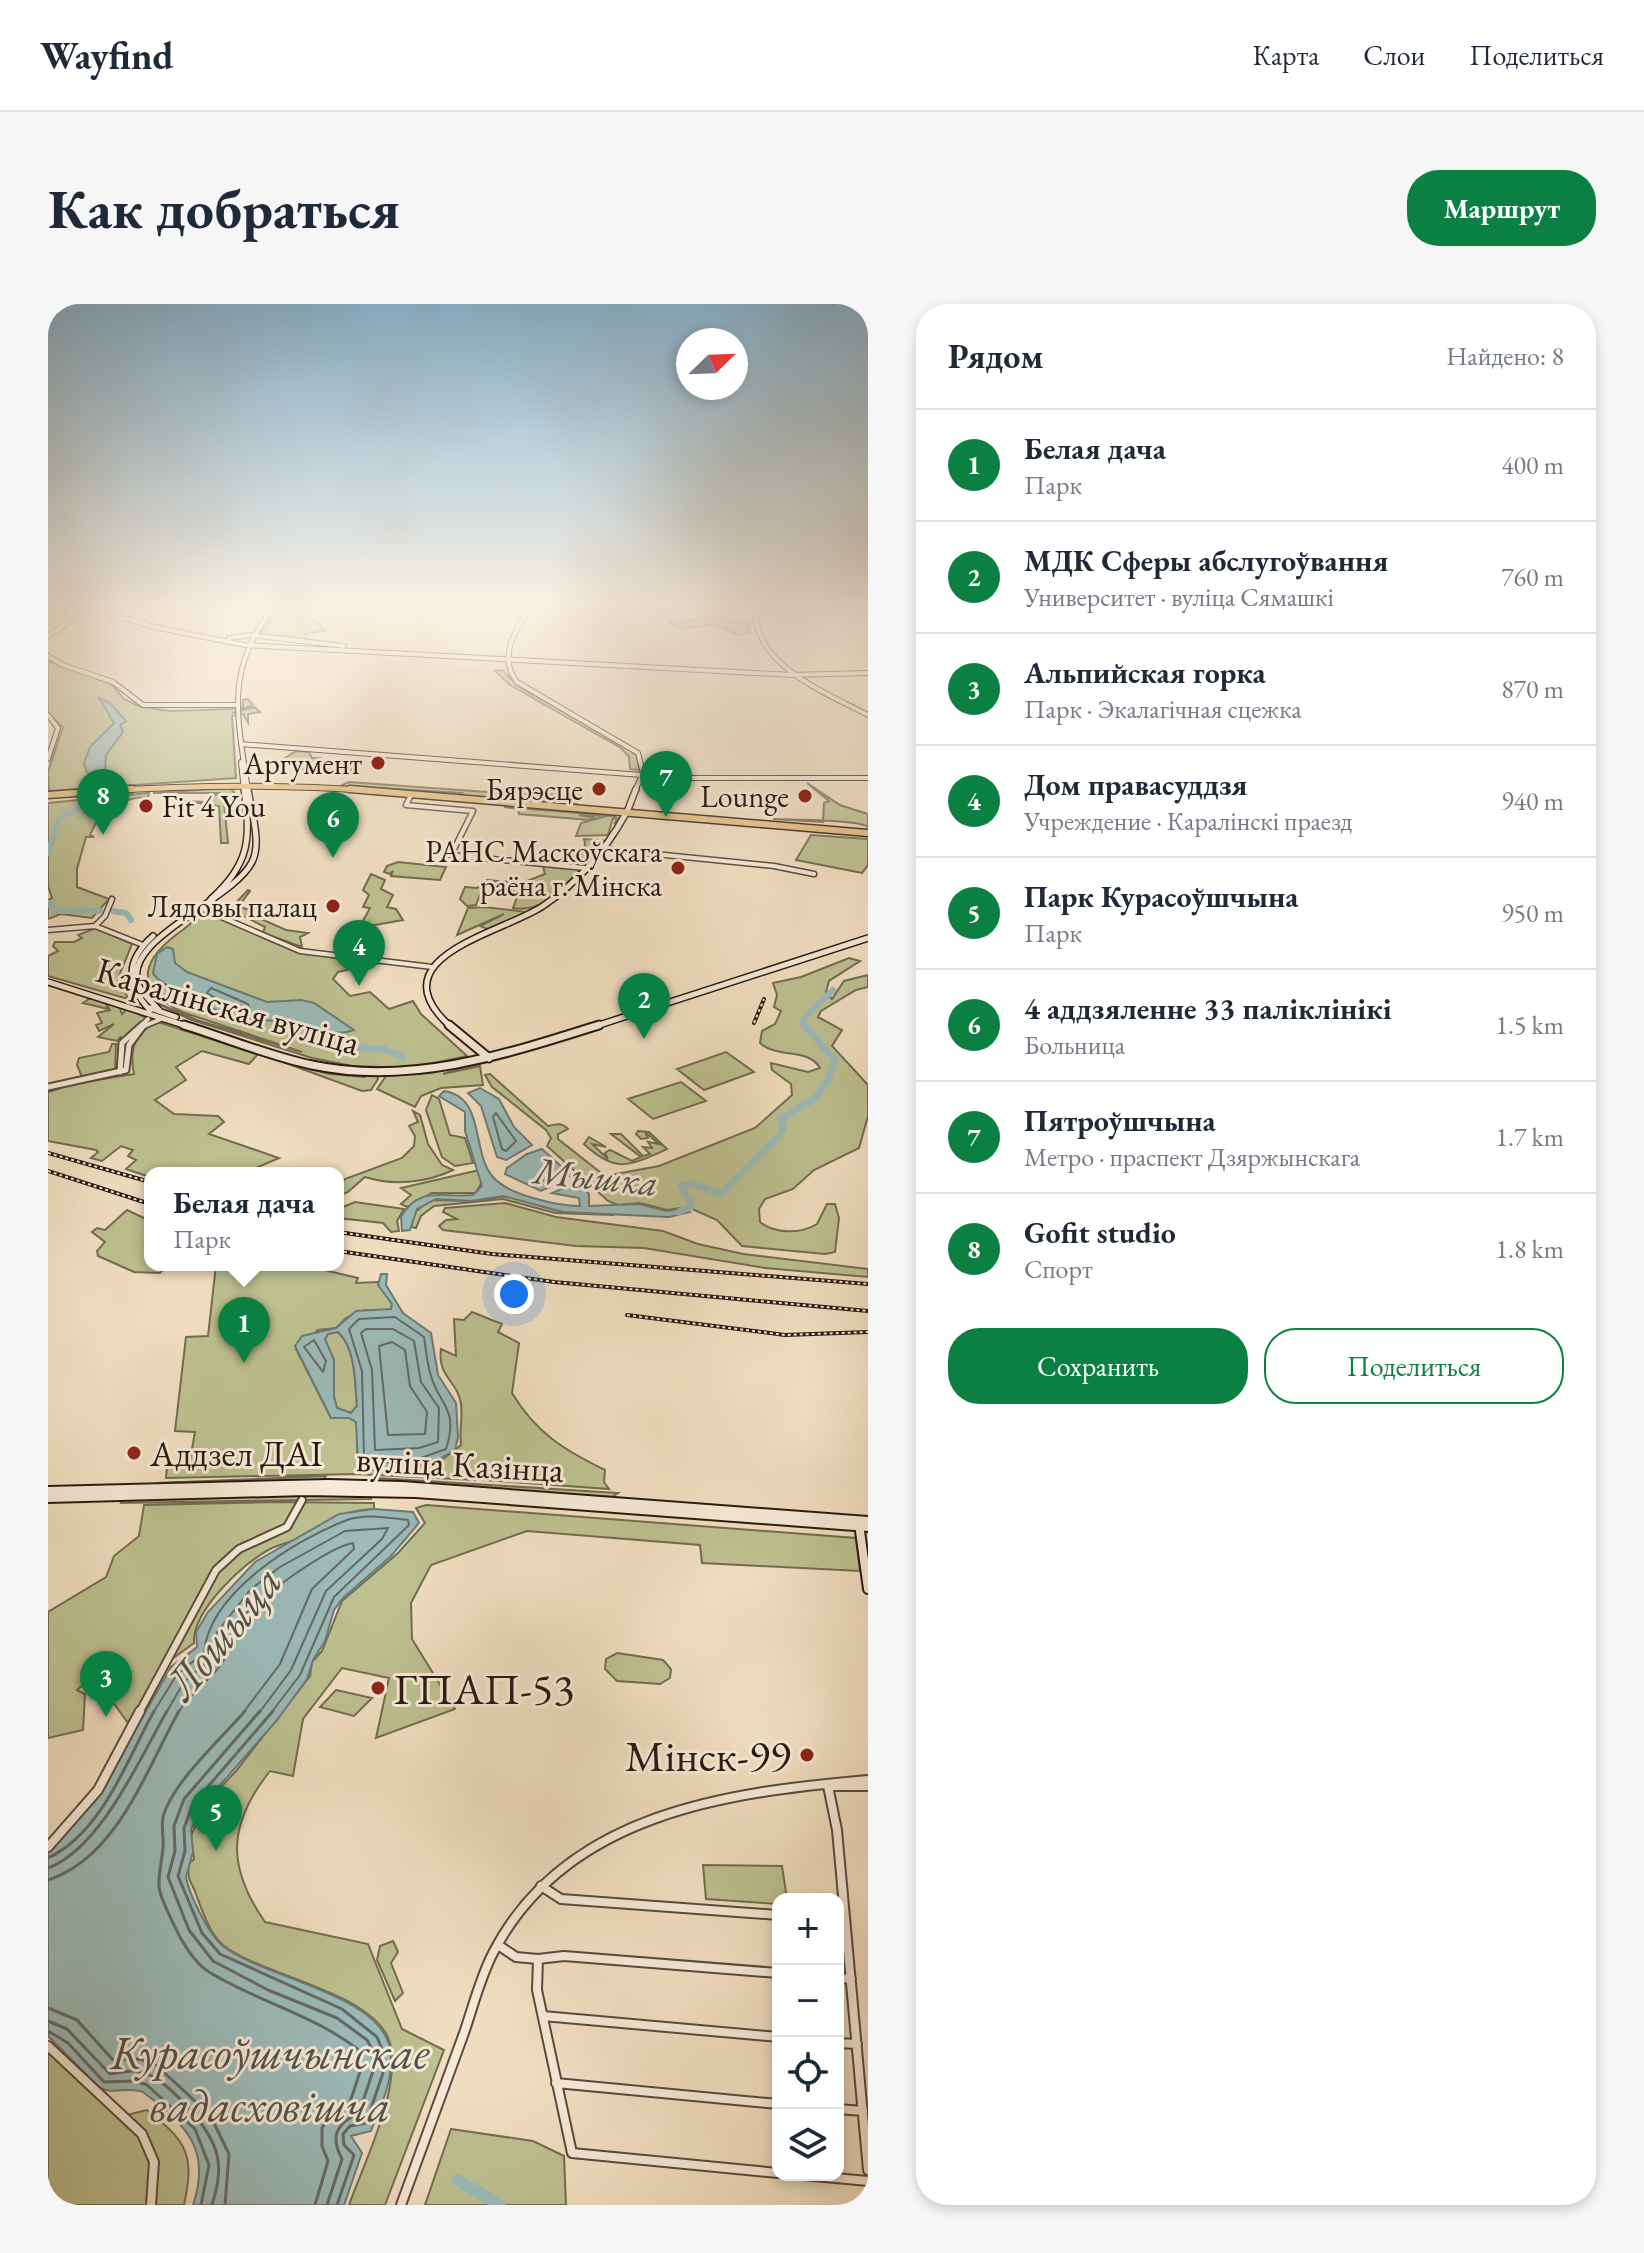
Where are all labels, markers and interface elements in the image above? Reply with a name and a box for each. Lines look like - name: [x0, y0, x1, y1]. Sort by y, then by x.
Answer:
- text: Wayfind: [40, 31, 174, 80]
- text: Карта: [1252, 37, 1319, 73]
- text: Слои: [1363, 37, 1425, 73]
- text: Поделиться: [1469, 37, 1604, 73]
- button: Маршрут: [1407, 170, 1596, 246]
- text: Как добраться: [48, 172, 400, 245]
- north arrow: [676, 328, 748, 400]
- text: Рядом: [948, 334, 1043, 378]
- text: Найдено: 8: [1446, 339, 1564, 373]
- text: Белая дача: [1024, 429, 1166, 468]
- text: 1: [967, 448, 981, 482]
- text: 400 m: [1501, 448, 1564, 482]
- text: Парк: [1024, 468, 1082, 502]
- text: МДК Сферы абслугоўвання: [1024, 541, 1388, 580]
- text: 2: [967, 560, 981, 594]
- text: 760 m: [1501, 560, 1564, 594]
- text: Университет · вуліца Сямашкі: [1024, 580, 1334, 614]
- text: Альпийская горка: [1024, 653, 1266, 692]
- text: 3: [967, 672, 981, 706]
- text: 870 m: [1501, 672, 1564, 706]
- text: Парк · Экалагічная сцежка: [1024, 692, 1302, 726]
- place label: Аргумент: [243, 744, 362, 783]
- pin: 7: [640, 751, 692, 817]
- marker: Аргумент: [369, 754, 387, 772]
- text: Дом правасуддзя: [1024, 765, 1247, 804]
- pin: 8: [77, 769, 129, 835]
- place label: Бярэсце: [486, 770, 583, 809]
- place label: Lounge: [700, 777, 789, 816]
- marker: Бярэсце: [590, 780, 608, 798]
- text: 4: [967, 784, 981, 818]
- text: 940 m: [1501, 784, 1564, 818]
- place label: Fit 4 You: [162, 787, 266, 826]
- marker: Lounge: [796, 787, 814, 805]
- pin: 6: [307, 792, 359, 858]
- marker: Fit 4 You: [137, 797, 155, 815]
- text: Учреждение · Каралінскі праезд: [1024, 804, 1352, 838]
- place label: РАНС Маскоўскага раёна г. Мінска: [425, 832, 662, 905]
- marker: РАНС Маскоўскага раёна г. Мінска: [669, 859, 687, 877]
- text: Парк Курасоўшчына: [1024, 877, 1299, 916]
- place label: Лядовы палац: [148, 887, 318, 926]
- text: 5: [967, 896, 981, 930]
- text: 950 m: [1501, 896, 1564, 930]
- marker: Лядовы палац: [324, 897, 342, 915]
- text: Парк: [1024, 916, 1082, 950]
- pin: 4: [333, 920, 385, 986]
- street label: Каралінская вуліца: [91, 946, 366, 1066]
- pin: 2: [618, 973, 670, 1039]
- text: 4 аддзяленне 33 паліклінікі: [1024, 989, 1392, 1028]
- text: 6: [967, 1008, 981, 1042]
- text: 1.5 km: [1495, 1008, 1564, 1042]
- text: Больница: [1024, 1028, 1125, 1062]
- text: Пятроўшчына: [1024, 1101, 1216, 1140]
- text: 7: [967, 1120, 981, 1154]
- text: 1.7 km: [1495, 1120, 1564, 1154]
- text: Метро · праспект Дзяржынскага: [1024, 1140, 1360, 1174]
- water label: Мышка: [530, 1145, 661, 1207]
- popup: [144, 1167, 344, 1271]
- text: Белая дача: [173, 1183, 315, 1222]
- text: Gofit studio: [1024, 1213, 1176, 1252]
- text: Парк: [173, 1222, 231, 1256]
- text: 8: [967, 1232, 981, 1266]
- text: 1.8 km: [1495, 1232, 1564, 1266]
- text: Спорт: [1024, 1252, 1093, 1286]
- your location: [494, 1274, 534, 1314]
- pin: 1: [218, 1297, 270, 1363]
- button: Сохранить: [948, 1328, 1248, 1404]
- button: Поделиться: [1264, 1328, 1564, 1404]
- place label: Аддзел ДАІ: [149, 1430, 323, 1477]
- street label: вуліца Казінца: [355, 1435, 566, 1493]
- marker: Аддзел ДАІ: [125, 1444, 143, 1462]
- water label: Лошыца: [150, 1553, 295, 1713]
- pin: 3: [80, 1651, 132, 1717]
- place label: ГПАП-53: [394, 1660, 574, 1717]
- marker: ГПАП-53: [369, 1679, 387, 1697]
- place label: Мінск-99: [625, 1727, 791, 1784]
- marker: Мінск-99: [798, 1746, 816, 1764]
- pin: 5: [190, 1785, 242, 1851]
- map controls: [772, 1893, 844, 2181]
- button: +: [772, 1893, 844, 1965]
- button: −: [772, 1965, 844, 2037]
- water label: Курасоўшчынскае вадасховішча: [110, 2022, 431, 2135]
- button: locate: [772, 2037, 844, 2109]
- button: layers: [772, 2109, 844, 2181]

